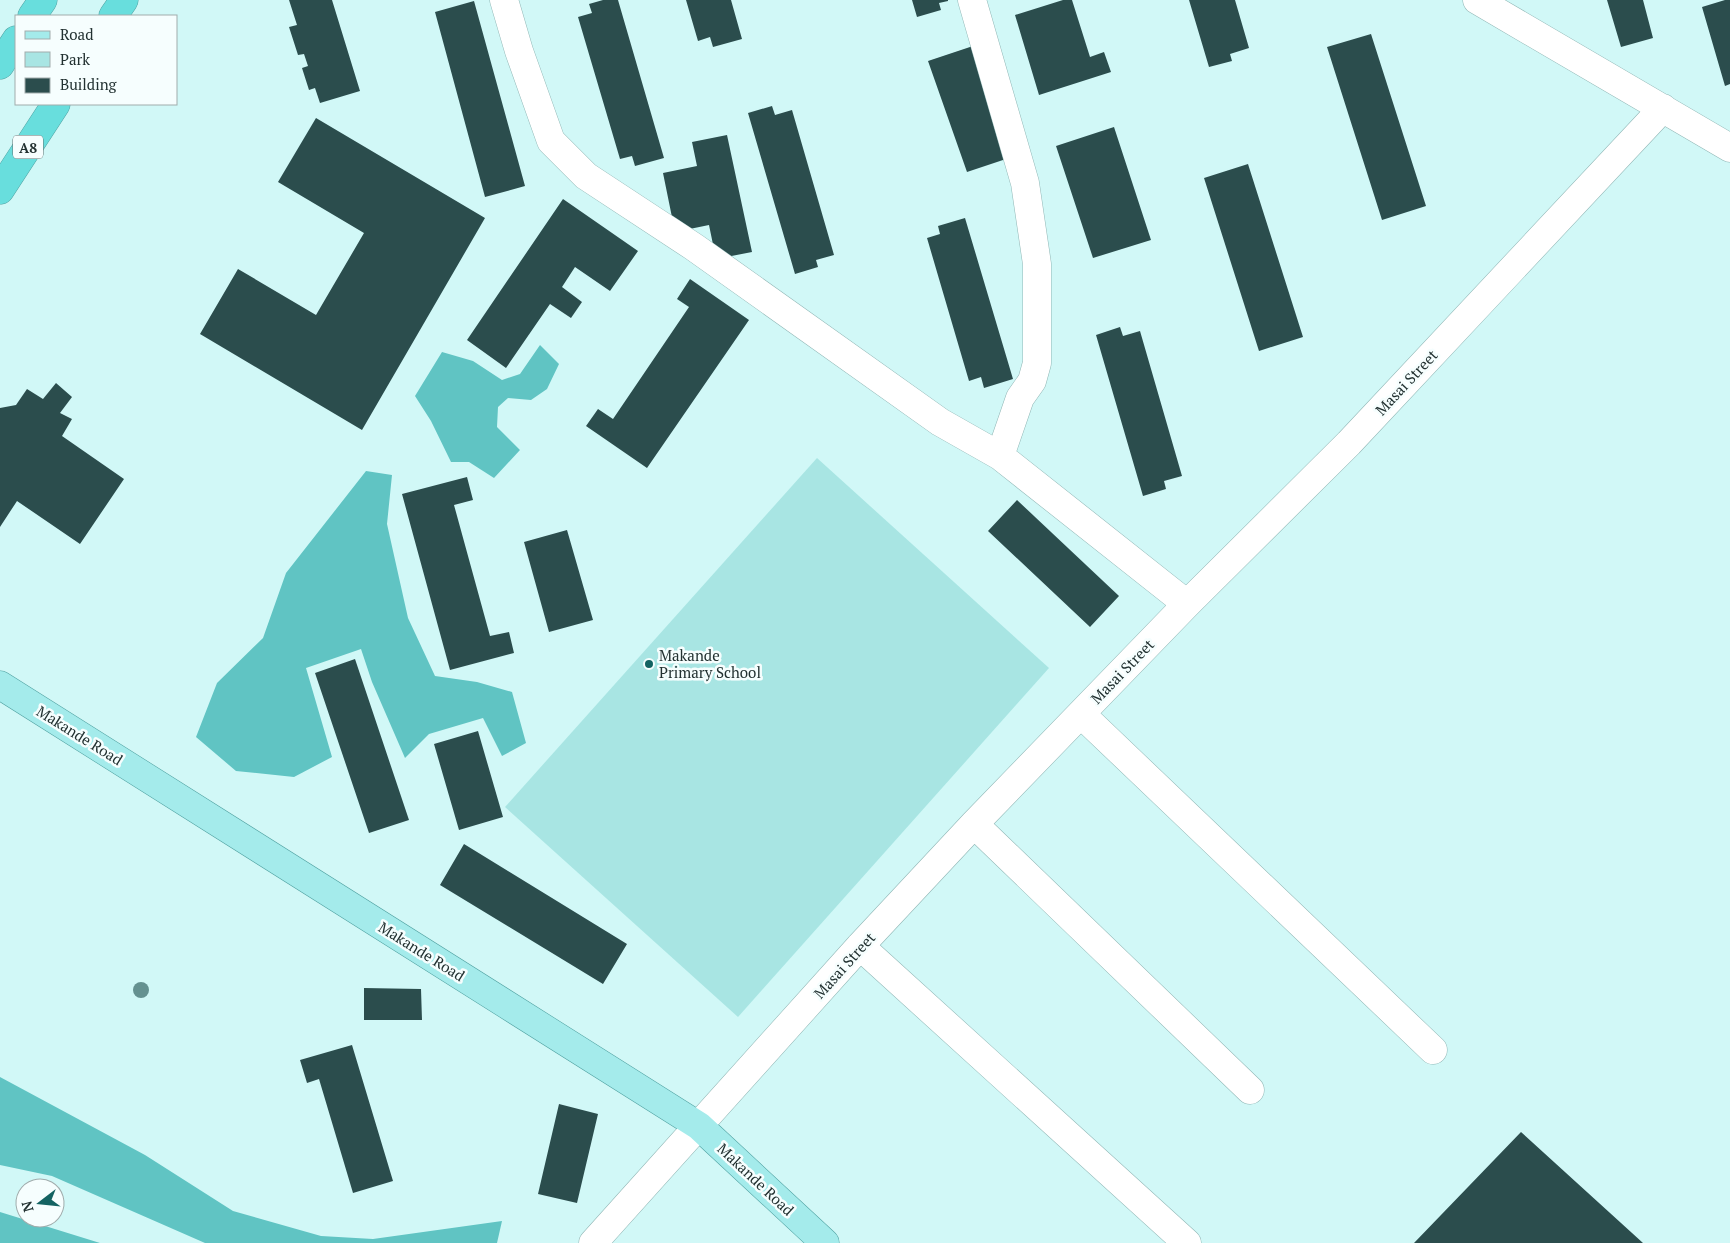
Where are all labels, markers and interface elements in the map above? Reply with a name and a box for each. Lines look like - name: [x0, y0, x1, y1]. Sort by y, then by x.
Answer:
- legend: [15, 15, 178, 105]
- text: Road: [60, 24, 93, 44]
- text: Park: [60, 49, 90, 69]
- text: Building: [60, 74, 118, 94]
- road number: A8: [13, 136, 43, 158]
- street label: Masai Street: [1370, 345, 1442, 419]
- street label: Masai Street: [1086, 634, 1158, 708]
- place label: Makande Primary School: [659, 645, 761, 682]
- marker: Makande Primary School: [643, 658, 655, 670]
- street label: Makande Road: [33, 701, 127, 769]
- street label: Makande Road: [375, 917, 469, 985]
- street label: Masai Street: [809, 927, 879, 1002]
- street label: Makande Road: [713, 1138, 799, 1220]
- north arrow: [15, 1178, 65, 1228]
- text: N: [16, 1199, 38, 1214]

